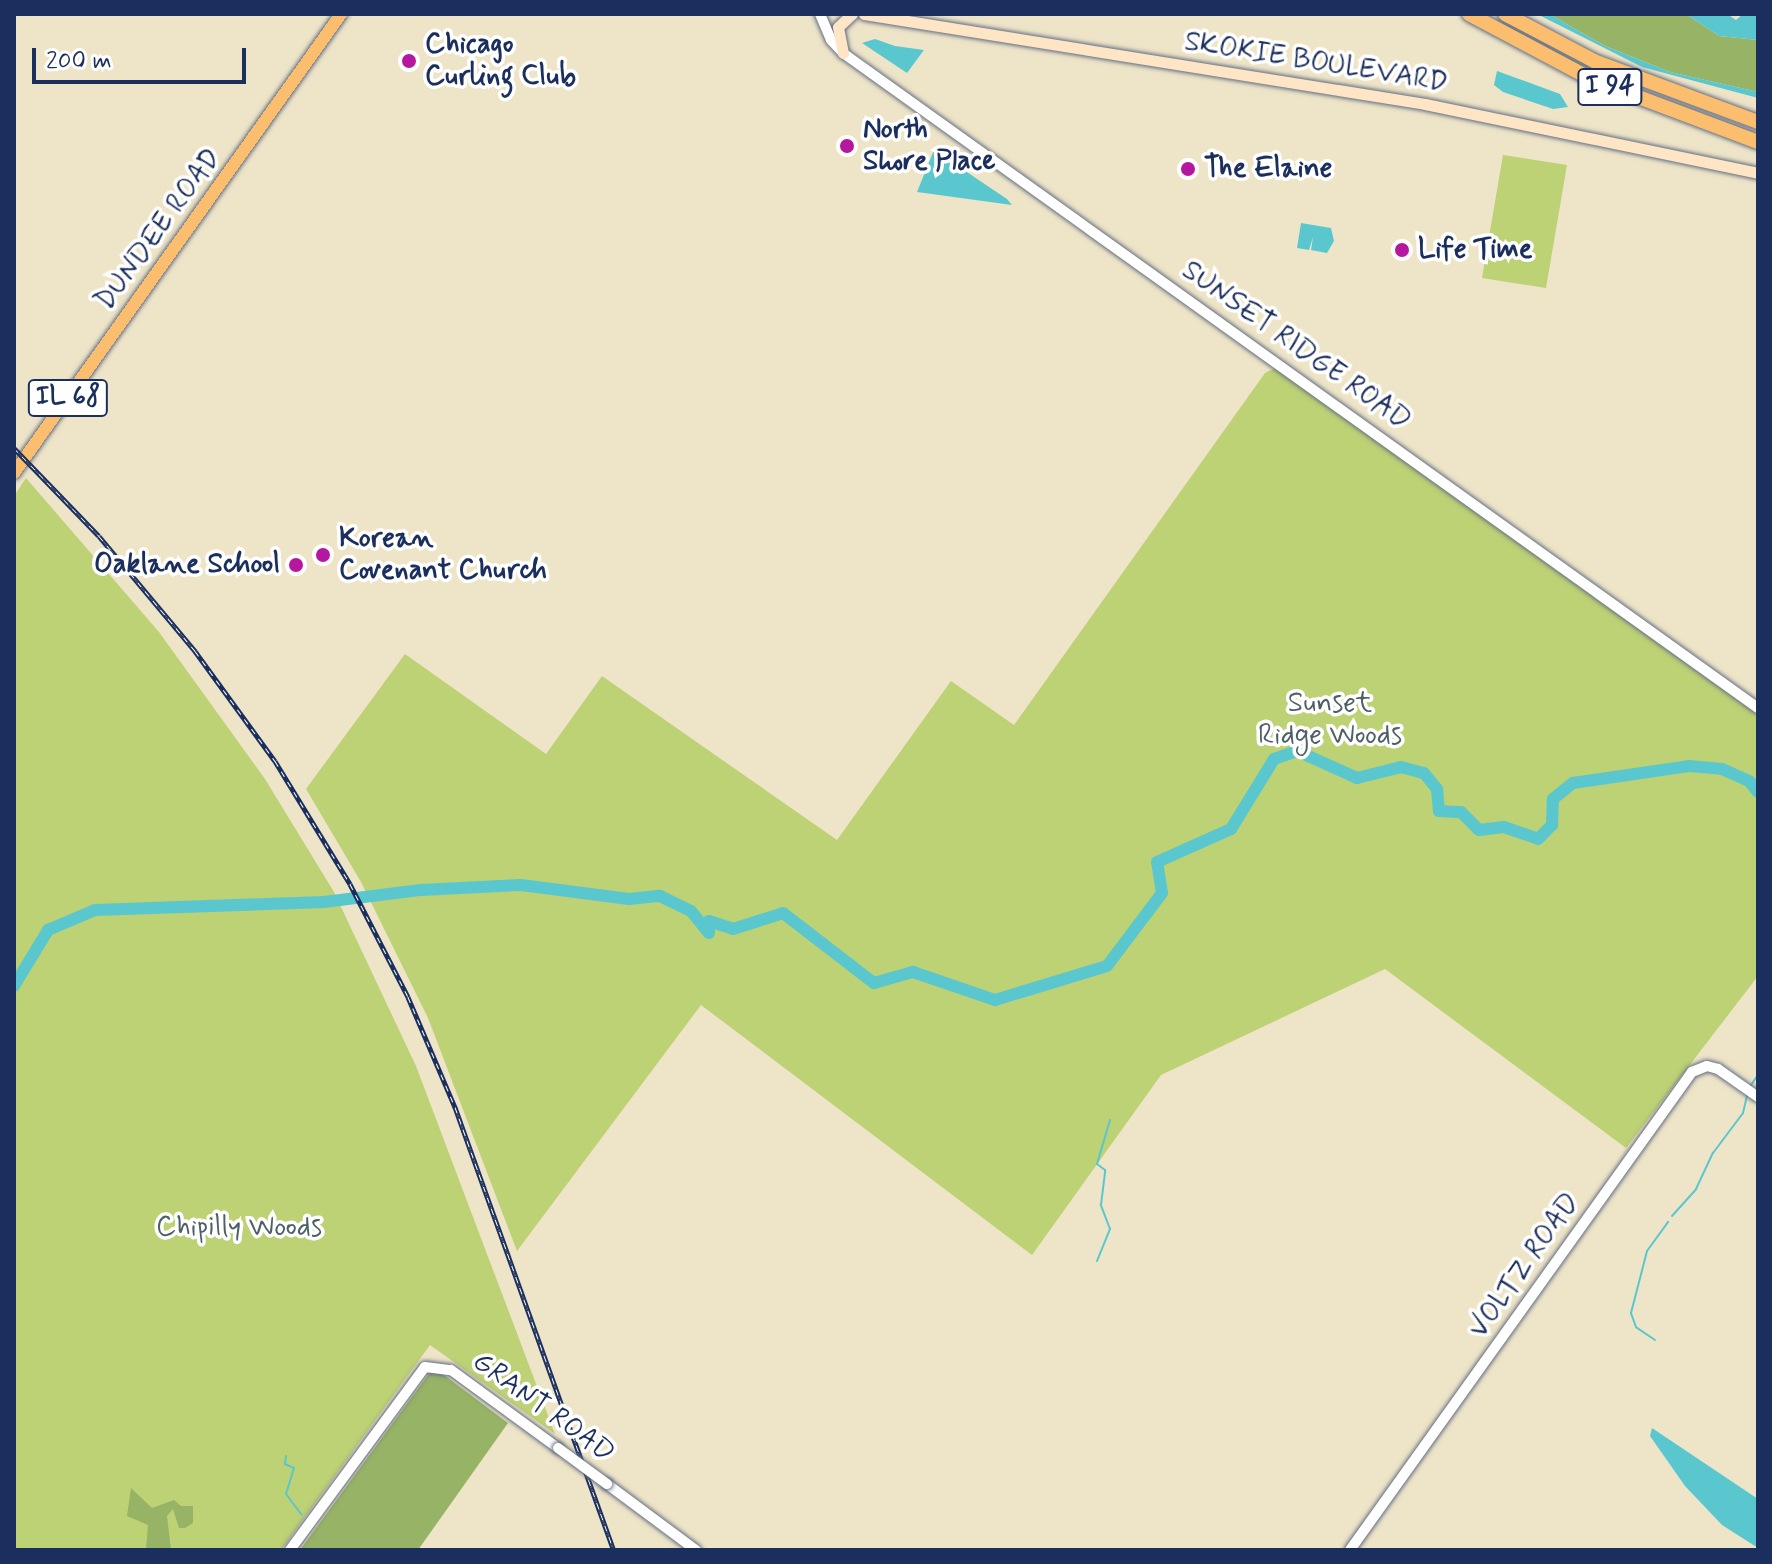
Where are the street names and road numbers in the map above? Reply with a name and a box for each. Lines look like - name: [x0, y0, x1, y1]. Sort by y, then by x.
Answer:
- street label: SKOKIE BOULEVARD: [1182, 26, 1450, 100]
- road number: I 94: [1576, 65, 1644, 109]
- street label: DUNDEE ROAD: [89, 143, 229, 317]
- street label: SUNSET RIDGE ROAD: [1172, 252, 1420, 440]
- road number: IL 68: [26, 376, 110, 420]
- street label: VOLTZ ROAD: [1463, 1188, 1587, 1344]
- street label: GRANT ROAD: [466, 1346, 620, 1470]

